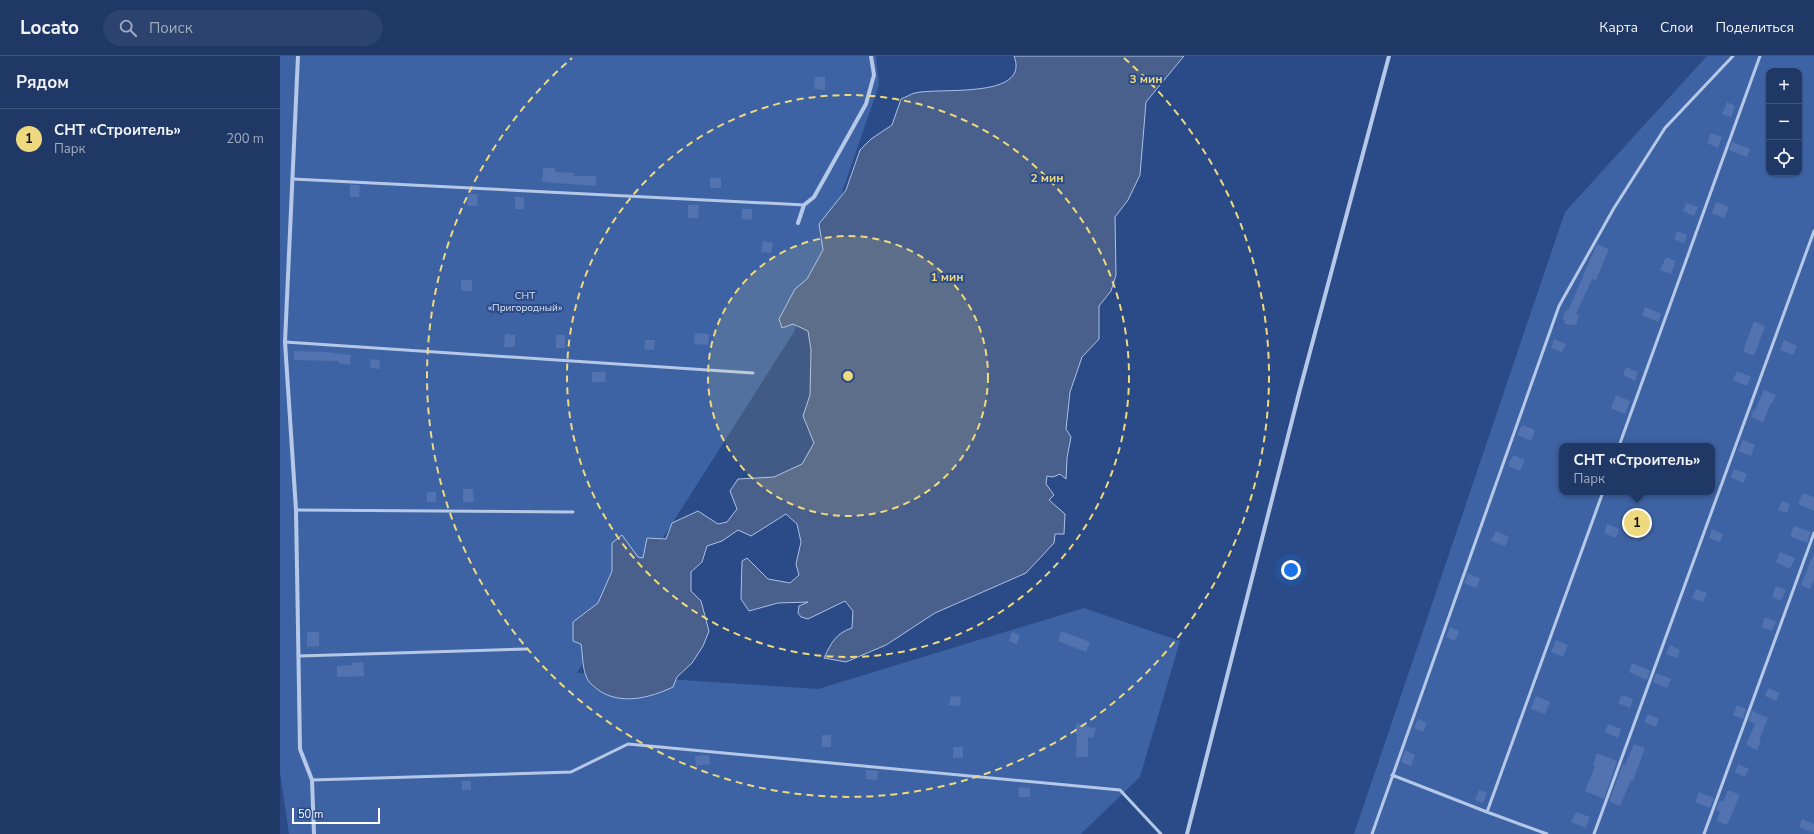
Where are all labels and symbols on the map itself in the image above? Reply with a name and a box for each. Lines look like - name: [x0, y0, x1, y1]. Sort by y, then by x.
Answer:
- text: 3 мин: [1129, 71, 1163, 87]
- text: 2 мин: [1030, 170, 1064, 186]
- text: 1 мин: [930, 269, 964, 285]
- park label: СНТ «Пригородный»: [488, 289, 562, 315]
- centre of rings: [841, 369, 855, 383]
- pin: 1: [1624, 508, 1650, 538]
- your location: [1281, 560, 1301, 580]
- scale bar: [292, 806, 380, 825]

